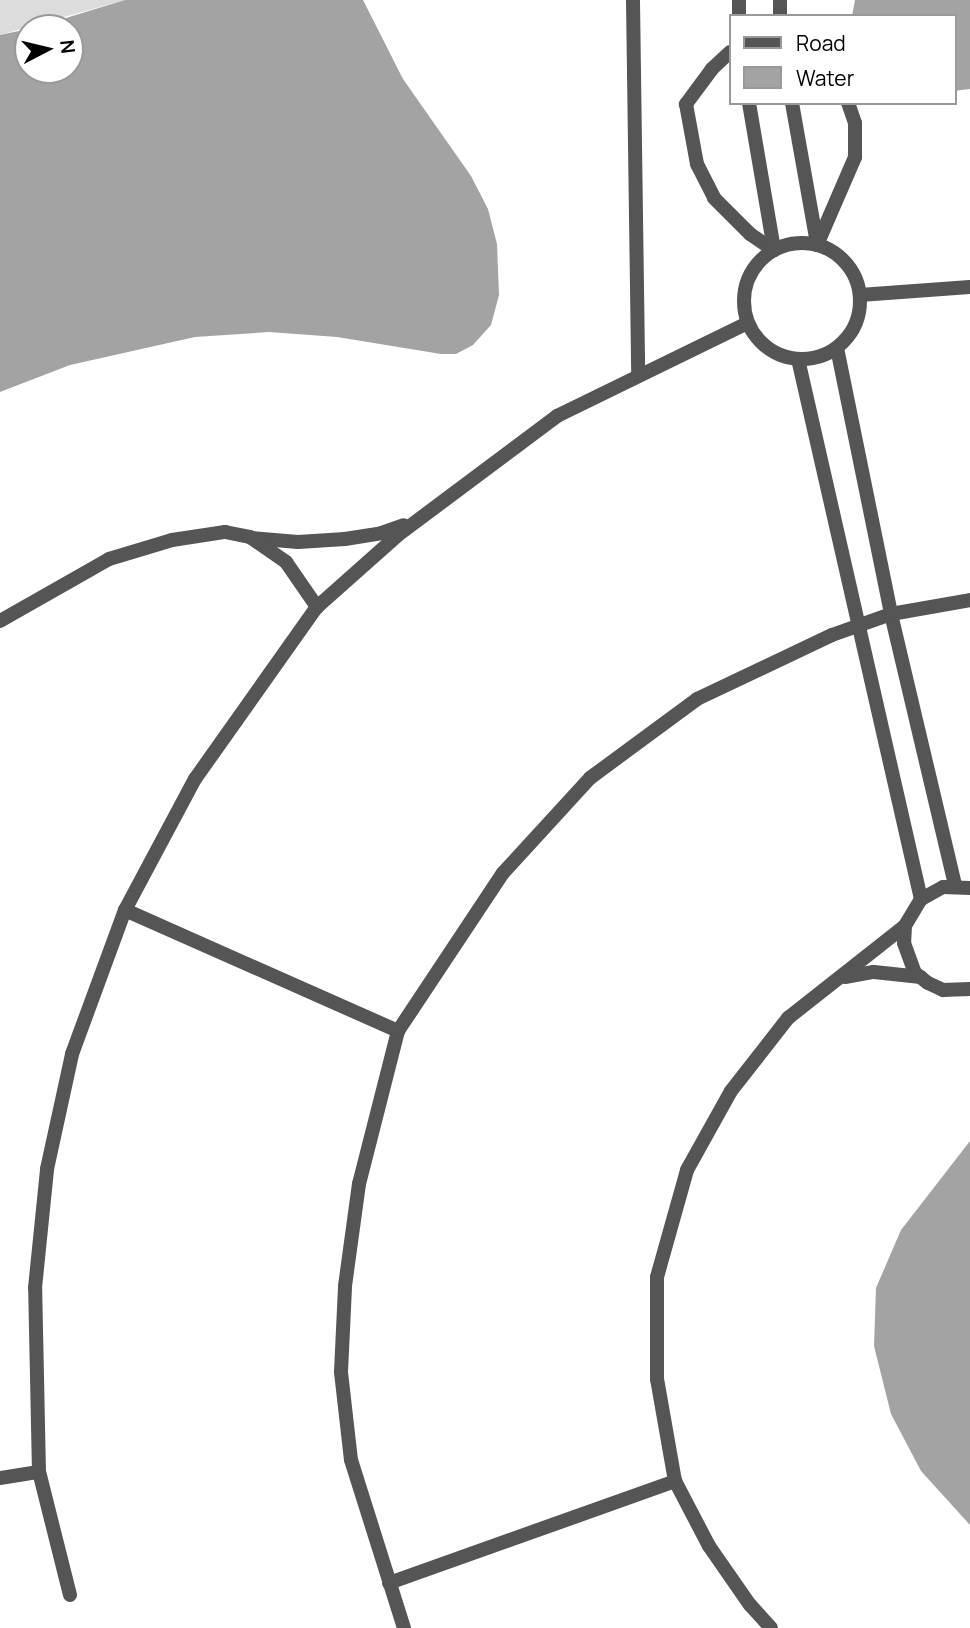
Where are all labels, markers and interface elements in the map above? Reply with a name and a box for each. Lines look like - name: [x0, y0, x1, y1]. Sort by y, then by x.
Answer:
- north arrow: [14, 14, 84, 84]
- legend: [729, 14, 956, 105]
- text: Road: [796, 29, 846, 57]
- text: N: [54, 38, 82, 55]
- text: Water: [796, 64, 854, 92]

